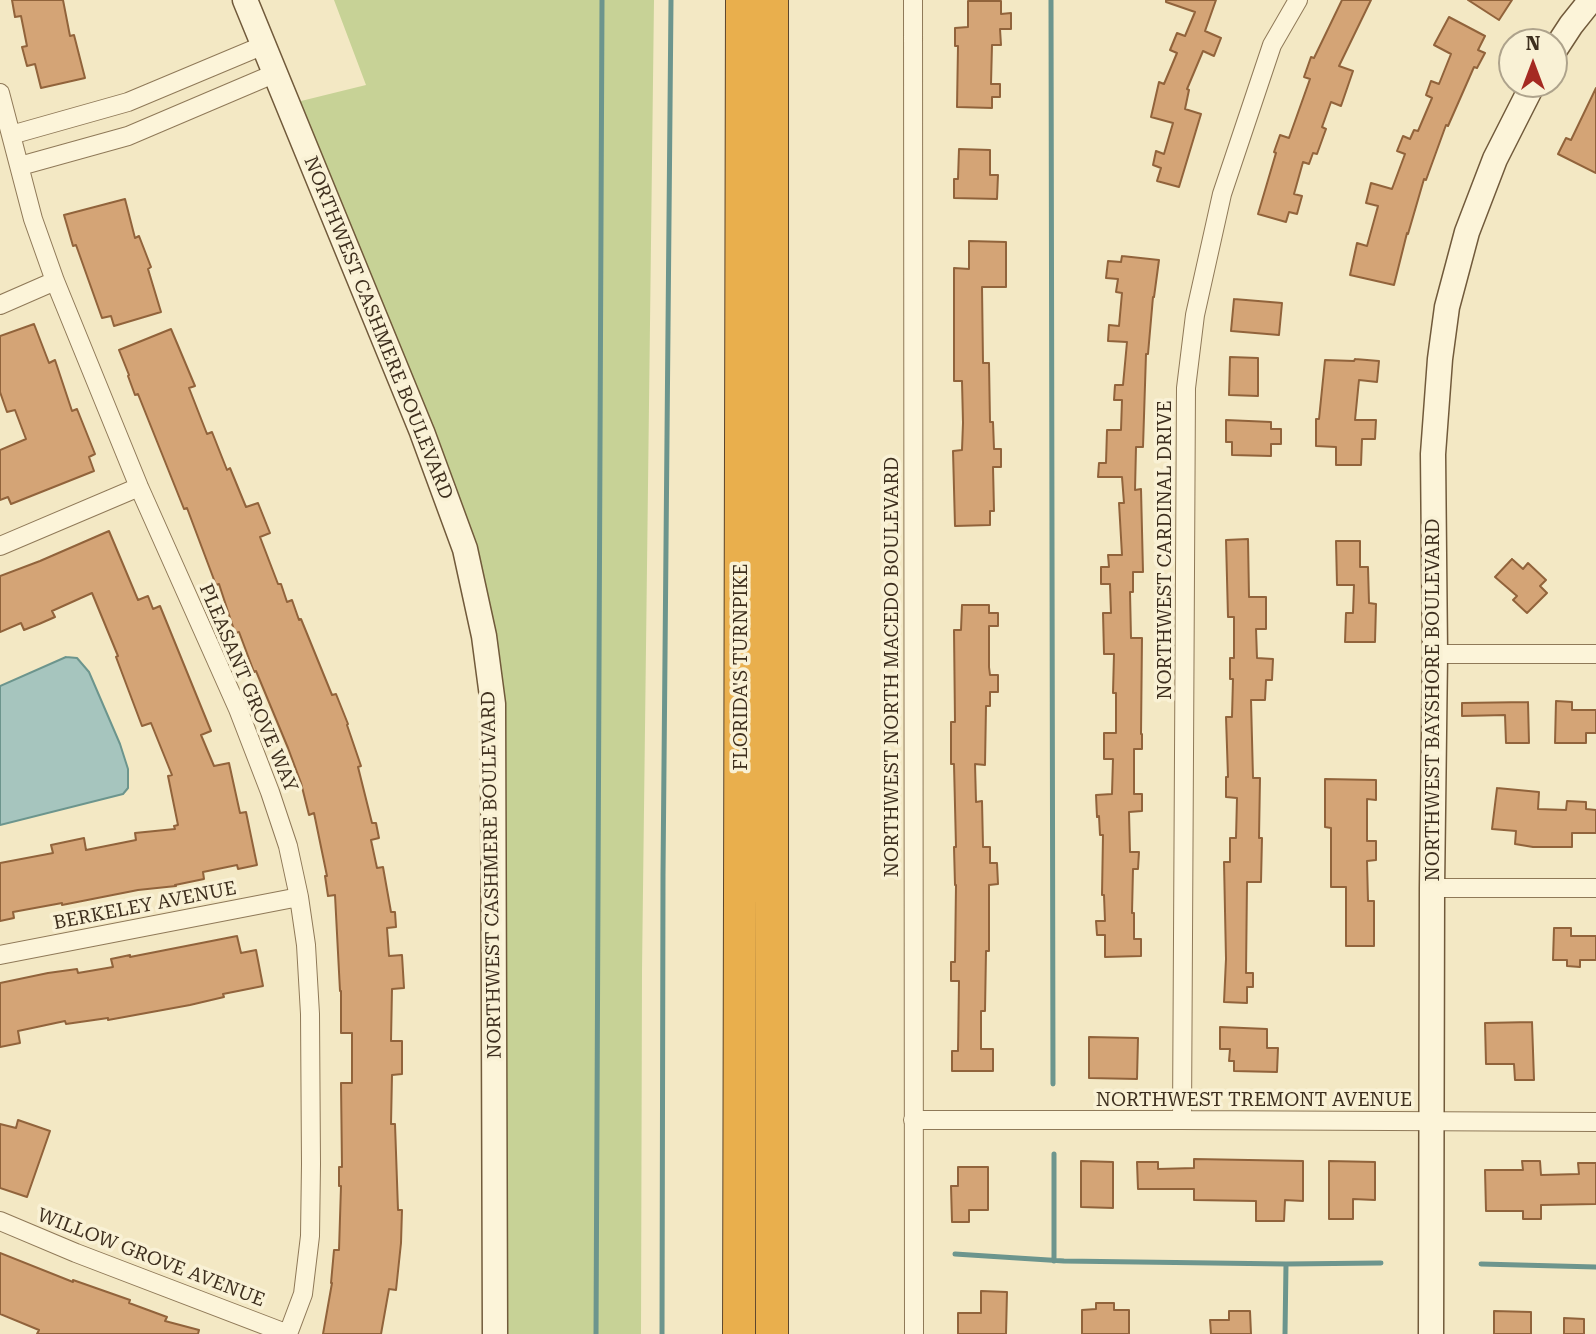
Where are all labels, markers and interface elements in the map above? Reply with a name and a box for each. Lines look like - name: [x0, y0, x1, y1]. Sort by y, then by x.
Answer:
- north arrow: [1498, 28, 1568, 98]
- text: N: [1526, 32, 1540, 55]
- street label: NORTHWEST CASHMERE BOULEVARD: [299, 153, 457, 503]
- street label: NORTHWEST CARDINAL DRIVE: [1154, 400, 1176, 700]
- street label: NORTHWEST NORTH MACEDO BOULEVARD: [881, 457, 903, 877]
- street label: NORTHWEST BAYSHORE BOULEVARD: [1422, 519, 1444, 881]
- street label: FLORIDA'S TURNPIKE: [730, 564, 752, 770]
- street label: PLEASANT GROVE WAY: [194, 580, 302, 796]
- street label: NORTHWEST CASHMERE BOULEVARD: [477, 691, 507, 1059]
- street label: BERKELEY AVENUE: [52, 877, 238, 935]
- street label: NORTHWEST TREMONT AVENUE: [1096, 1089, 1412, 1111]
- street label: WILLOW GROVE AVENUE: [34, 1204, 268, 1312]

